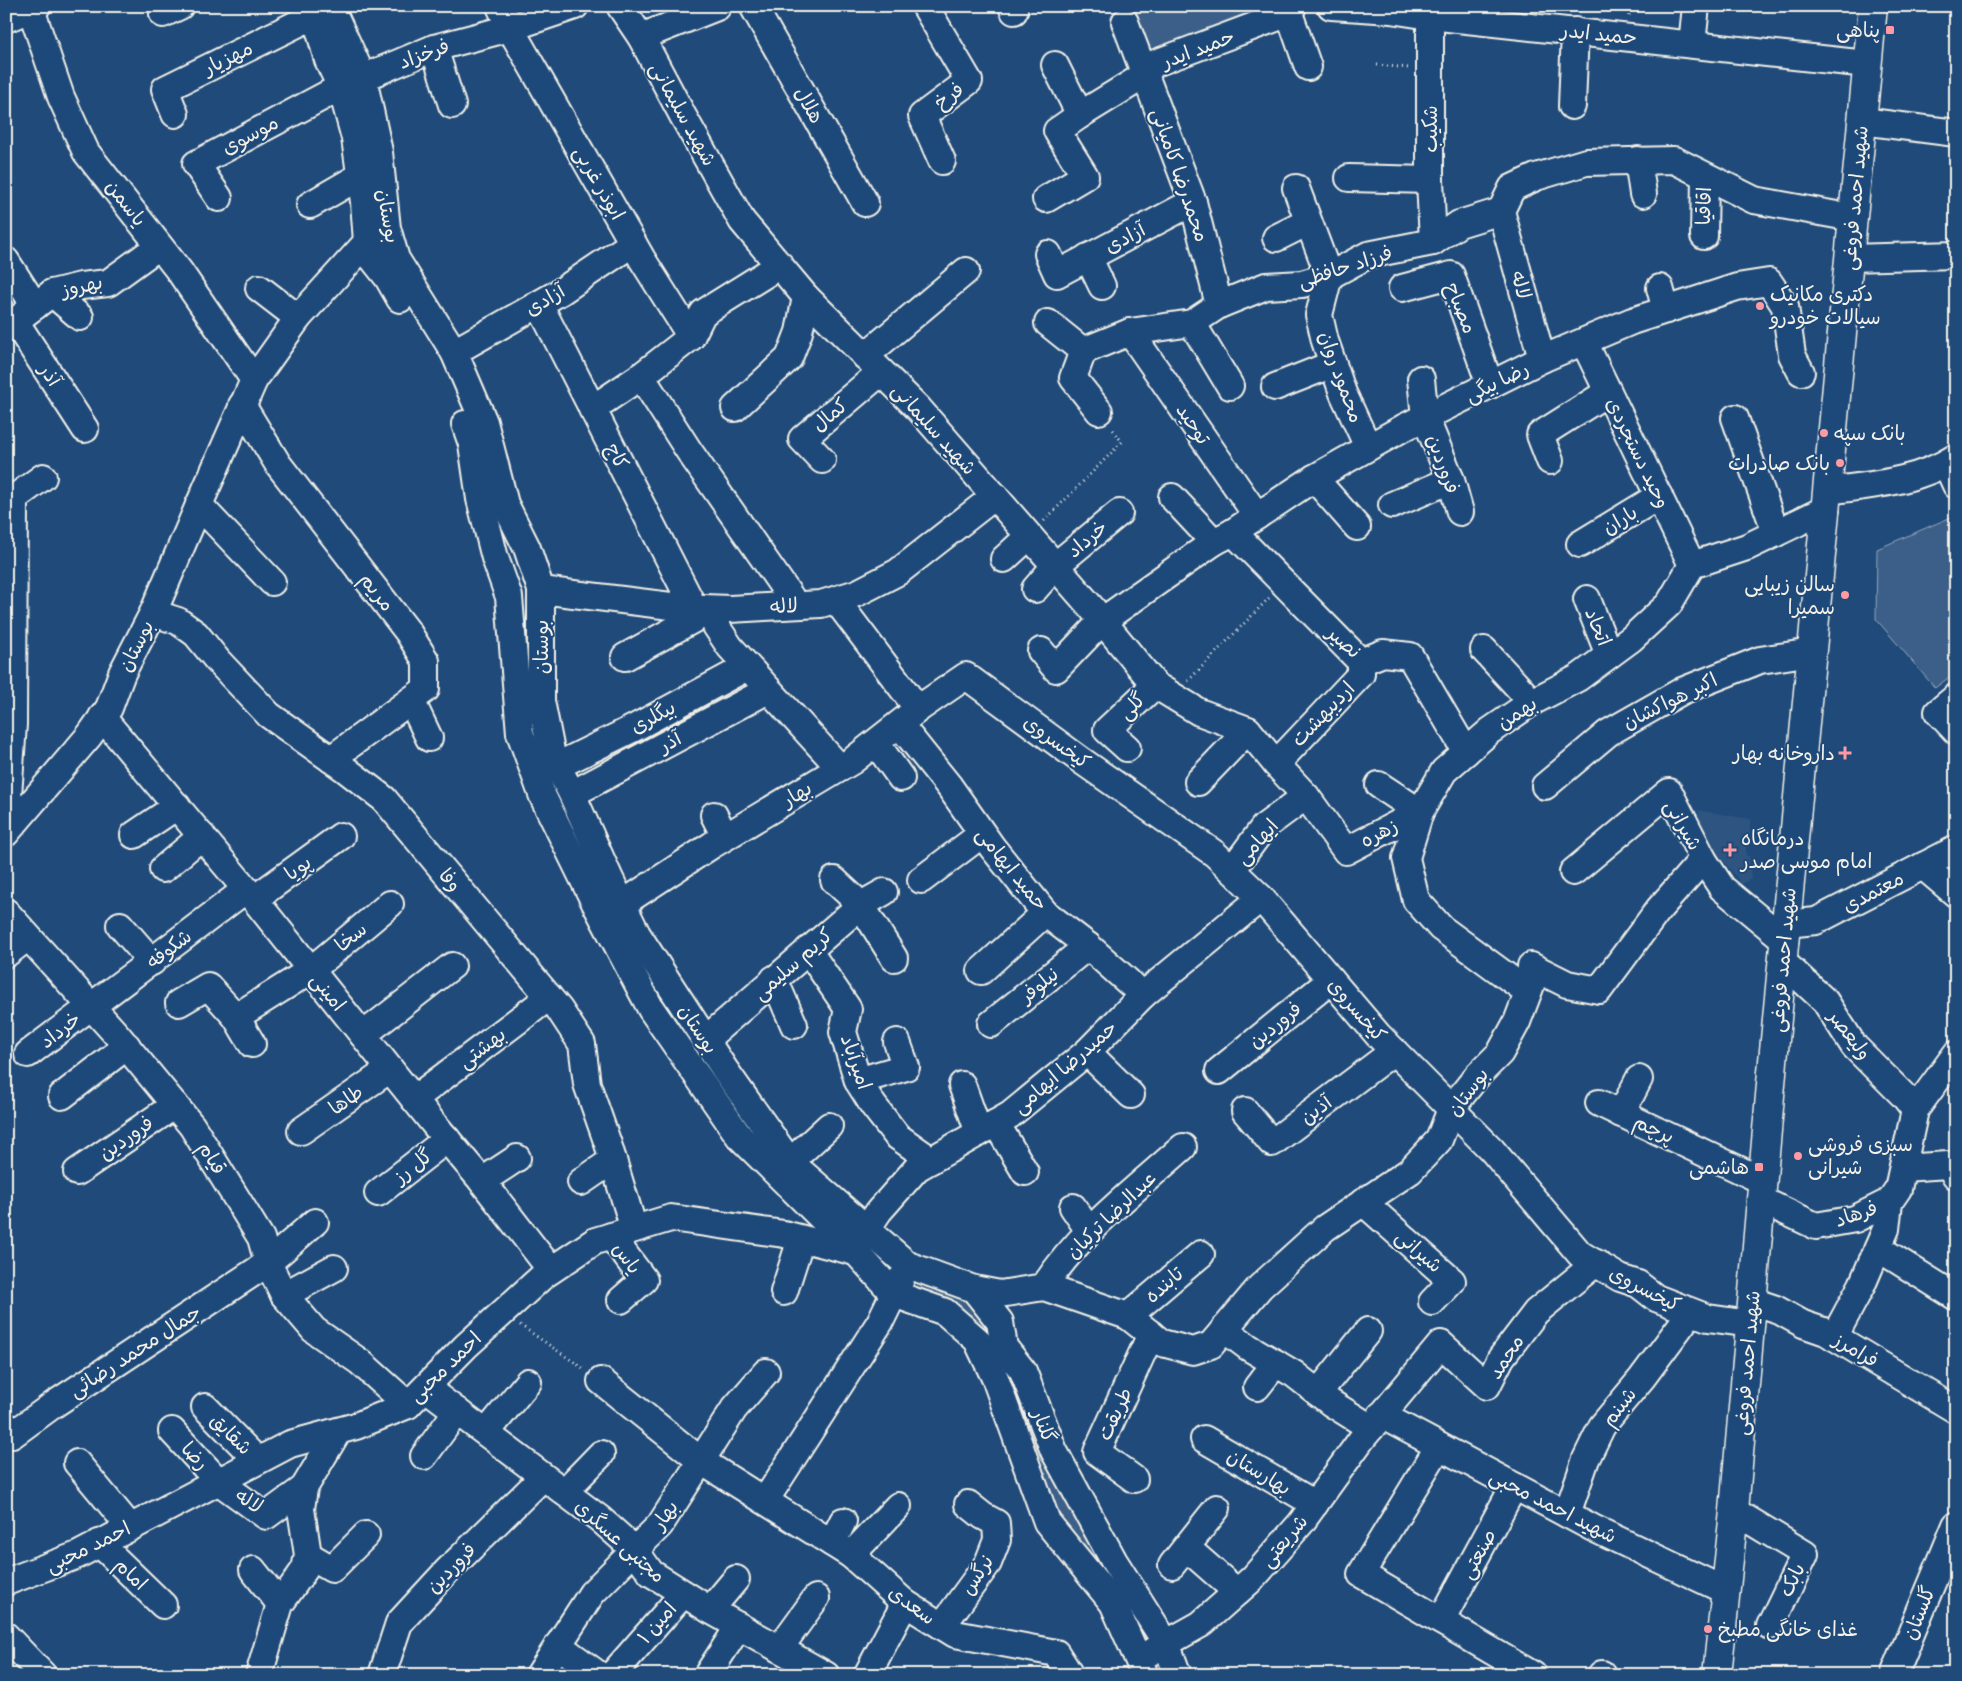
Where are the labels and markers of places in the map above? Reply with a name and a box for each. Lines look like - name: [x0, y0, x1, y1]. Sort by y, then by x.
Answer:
- place label: پناهی: [1836, 18, 1880, 43]
- marker: پناهی: [1884, 24, 1896, 36]
- place label: دکتری مکانیک سیالات خودرو: [1768, 282, 1881, 330]
- marker: دکتری مکانیک سیالات خودرو: [1754, 300, 1766, 312]
- place label: بانک سپه: [1834, 421, 1906, 446]
- marker: بانک سپه: [1818, 427, 1830, 439]
- place label: بانک صادرات: [1728, 451, 1830, 476]
- marker: بانک صادرات: [1834, 457, 1846, 469]
- place label: سالن زیبایی سمیرا: [1744, 572, 1835, 620]
- marker: سالن زیبایی سمیرا: [1839, 589, 1851, 601]
- place label: داروخانه بهار: [1731, 741, 1835, 766]
- marker: داروخانه بهار: [1839, 747, 1851, 759]
- place label: درمانگاه امام موسی صدر: [1739, 826, 1872, 876]
- marker: درمانگاه امام موسی صدر: [1723, 843, 1737, 857]
- place label: سبزی فروشی شیرانی: [1808, 1132, 1913, 1180]
- marker: سبزی فروشی شیرانی: [1792, 1150, 1804, 1162]
- place label: هاشمی: [1689, 1155, 1749, 1180]
- marker: هاشمی: [1753, 1161, 1765, 1173]
- place label: غذای خانگی مطبخ: [1718, 1617, 1858, 1643]
- marker: غذای خانگی مطبخ: [1702, 1623, 1714, 1635]

